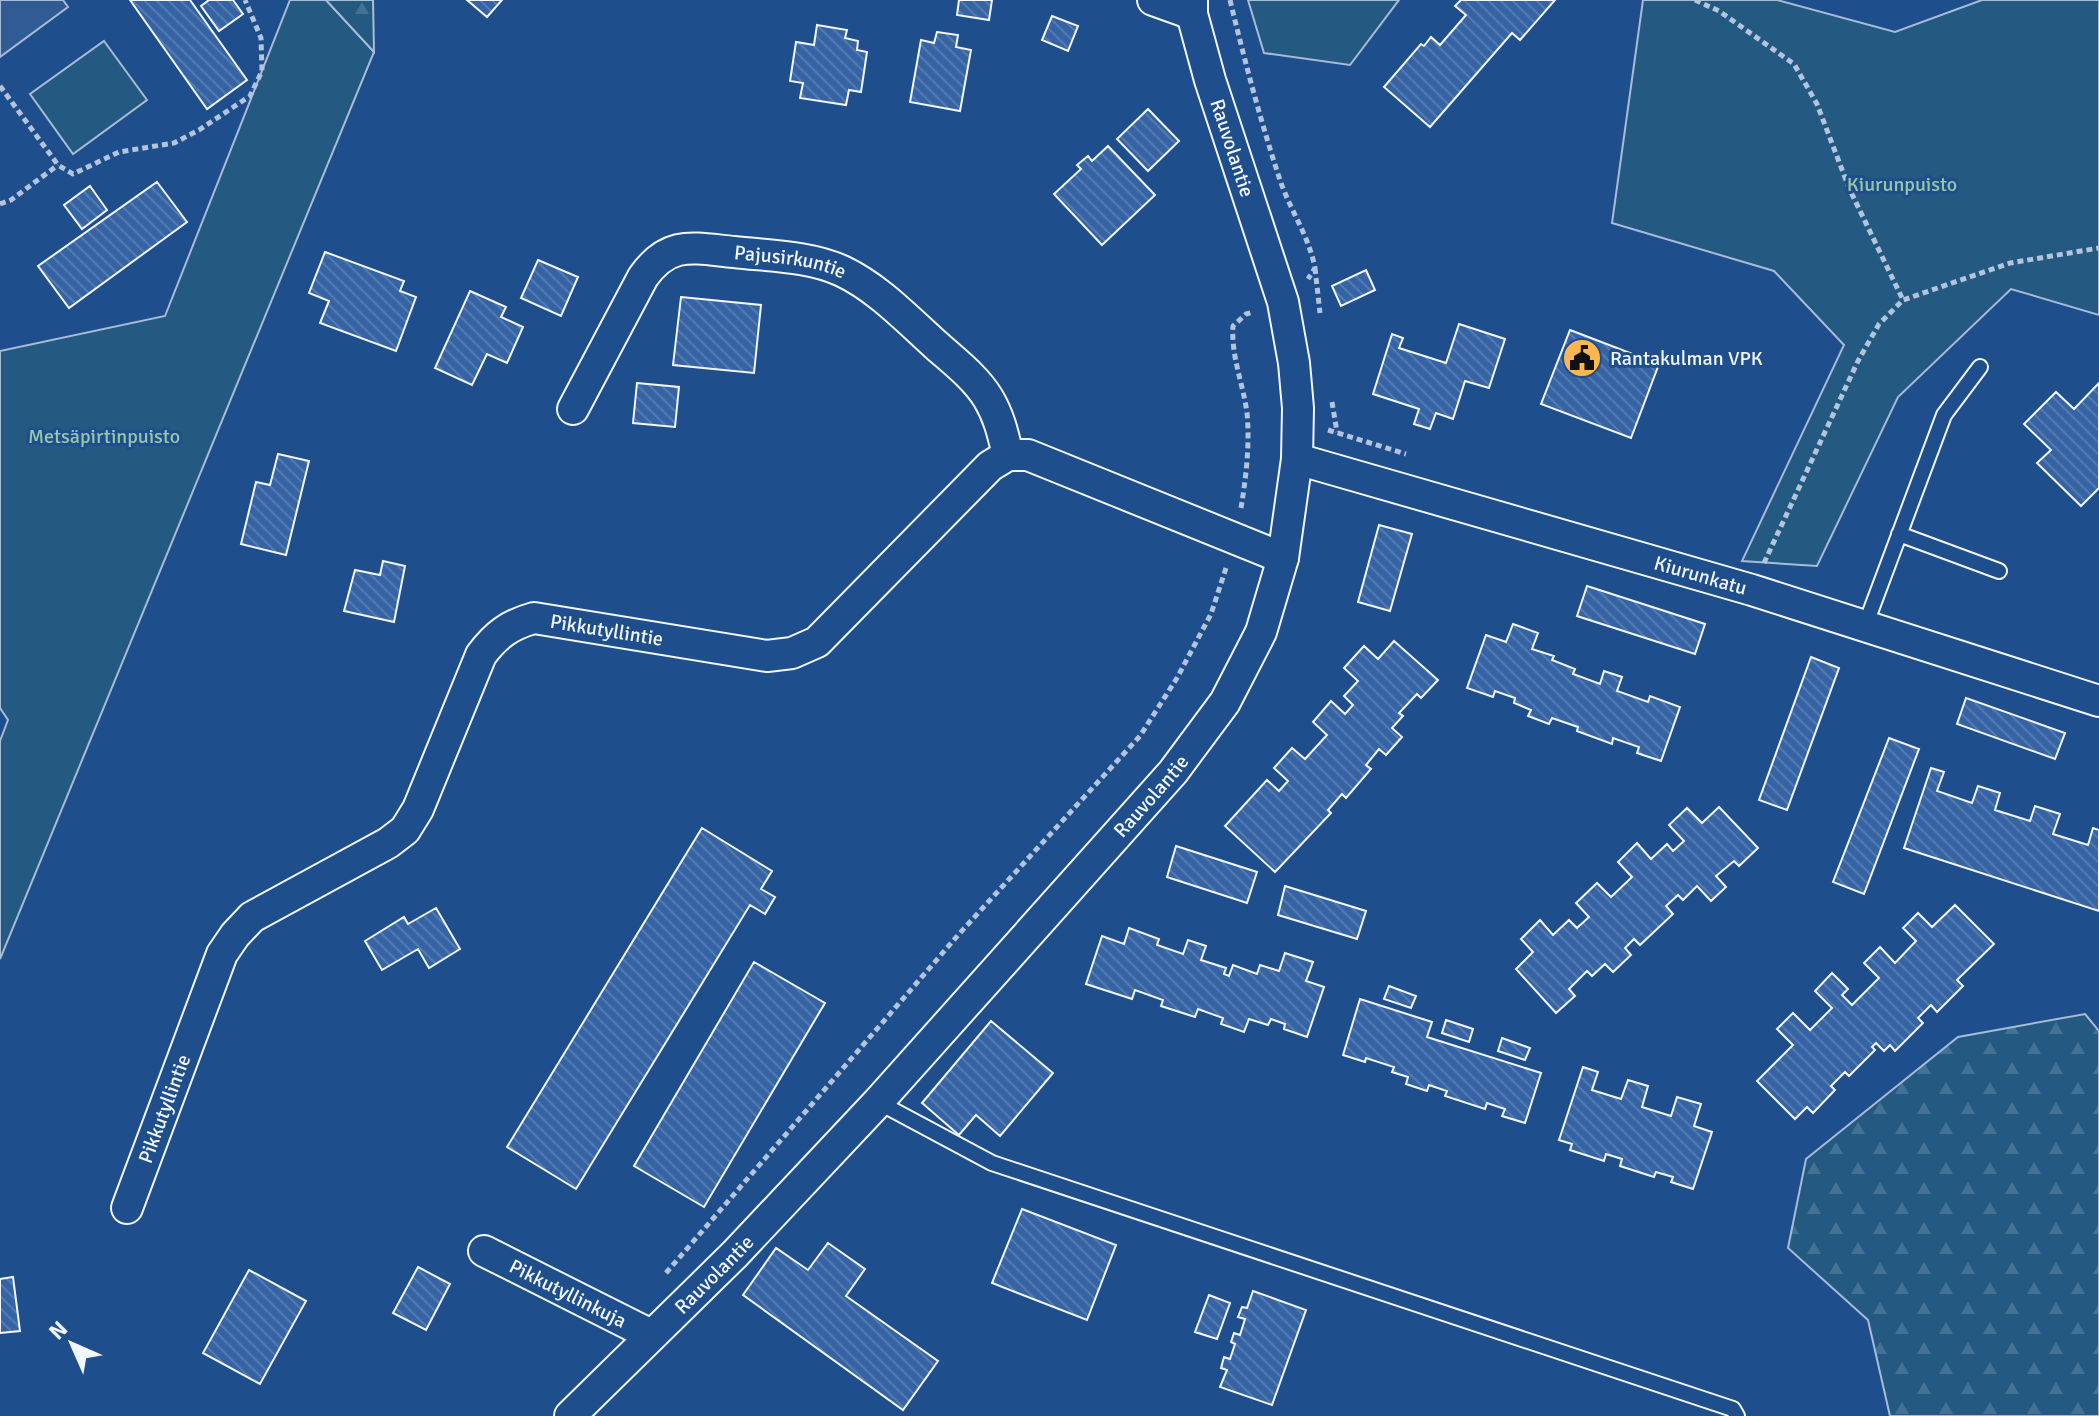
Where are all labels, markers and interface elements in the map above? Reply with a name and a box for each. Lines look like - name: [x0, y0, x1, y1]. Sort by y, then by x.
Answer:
- street label: Rauvolantie: [1204, 96, 1260, 200]
- park label: Kiurunpuisto: [1847, 172, 1957, 197]
- street label: Pajusirkuntie: [733, 240, 850, 284]
- public building icon: Rantakulman VPK: [1561, 337, 1603, 379]
- place label: Rantakulman VPK: [1610, 346, 1763, 371]
- park label: Metsäpirtinpuisto: [28, 424, 180, 449]
- street label: Kiurunkatu: [1651, 550, 1750, 600]
- street label: Pikkutyllintie: [548, 608, 665, 651]
- street label: Rauvolantie: [1108, 750, 1194, 843]
- street label: Pikkutyllintie: [132, 1051, 196, 1167]
- street label: Rauvolantie: [669, 1230, 759, 1319]
- street label: Pikkutyllinkuja: [505, 1253, 631, 1333]
- north arrow: [32, 1304, 112, 1384]
- text: N: [43, 1315, 73, 1345]

